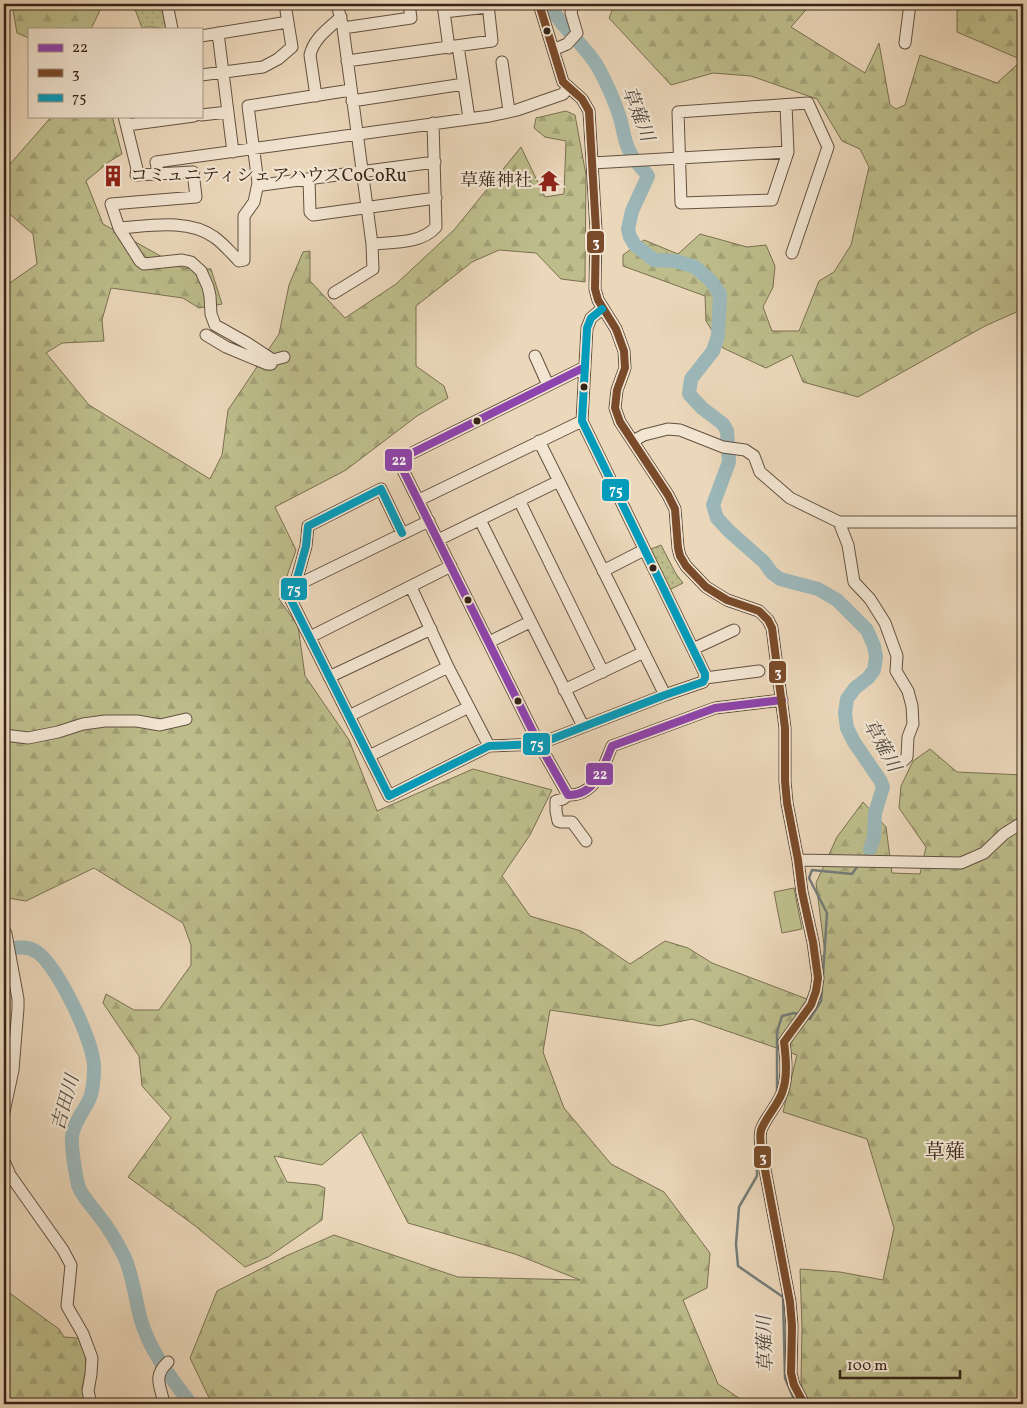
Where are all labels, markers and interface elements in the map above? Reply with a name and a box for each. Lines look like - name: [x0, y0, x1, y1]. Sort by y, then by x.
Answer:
- unlabelled marker: [542, 26, 552, 36]
- legend: [28, 28, 202, 118]
- text: 22: [72, 38, 88, 59]
- text: 3: [72, 64, 80, 85]
- water label: 草薙川: [615, 83, 660, 147]
- text: 75: [72, 88, 87, 109]
- building icon: コミュニティシェアハウスCoCoRu: [100, 163, 126, 189]
- place label: コミュニティシェアハウスCoCoRu: [130, 164, 407, 189]
- temple icon: 草薙神社: [536, 168, 562, 194]
- place label: 草薙神社: [460, 169, 532, 194]
- line badge: 3: [586, 230, 605, 254]
- text: 3: [592, 234, 600, 253]
- unlabelled marker: [579, 382, 589, 392]
- unlabelled marker: [472, 416, 482, 426]
- line badge: 22: [384, 448, 413, 472]
- text: 22: [392, 452, 406, 471]
- line badge: 75: [601, 478, 630, 502]
- text: 75: [609, 482, 623, 501]
- unlabelled marker: [648, 563, 658, 573]
- line badge: 75: [280, 577, 308, 601]
- text: 75: [287, 581, 301, 600]
- unlabelled marker: [463, 595, 473, 605]
- line badge: 3: [768, 660, 787, 684]
- text: 3: [774, 664, 782, 683]
- unlabelled marker: [513, 696, 523, 706]
- water label: 草薙川: [856, 715, 907, 779]
- line badge: 75: [522, 732, 551, 756]
- text: 75: [530, 736, 544, 755]
- line badge: 22: [585, 762, 614, 786]
- text: 22: [593, 766, 607, 785]
- water label: 吉田川: [46, 1070, 87, 1134]
- district label: 草薙: [925, 1139, 965, 1167]
- line badge: 3: [753, 1145, 772, 1169]
- text: 3: [759, 1149, 767, 1168]
- water label: 草薙川: [752, 1313, 780, 1373]
- scale bar: [840, 1348, 960, 1380]
- text: 100 m: [847, 1356, 887, 1377]

